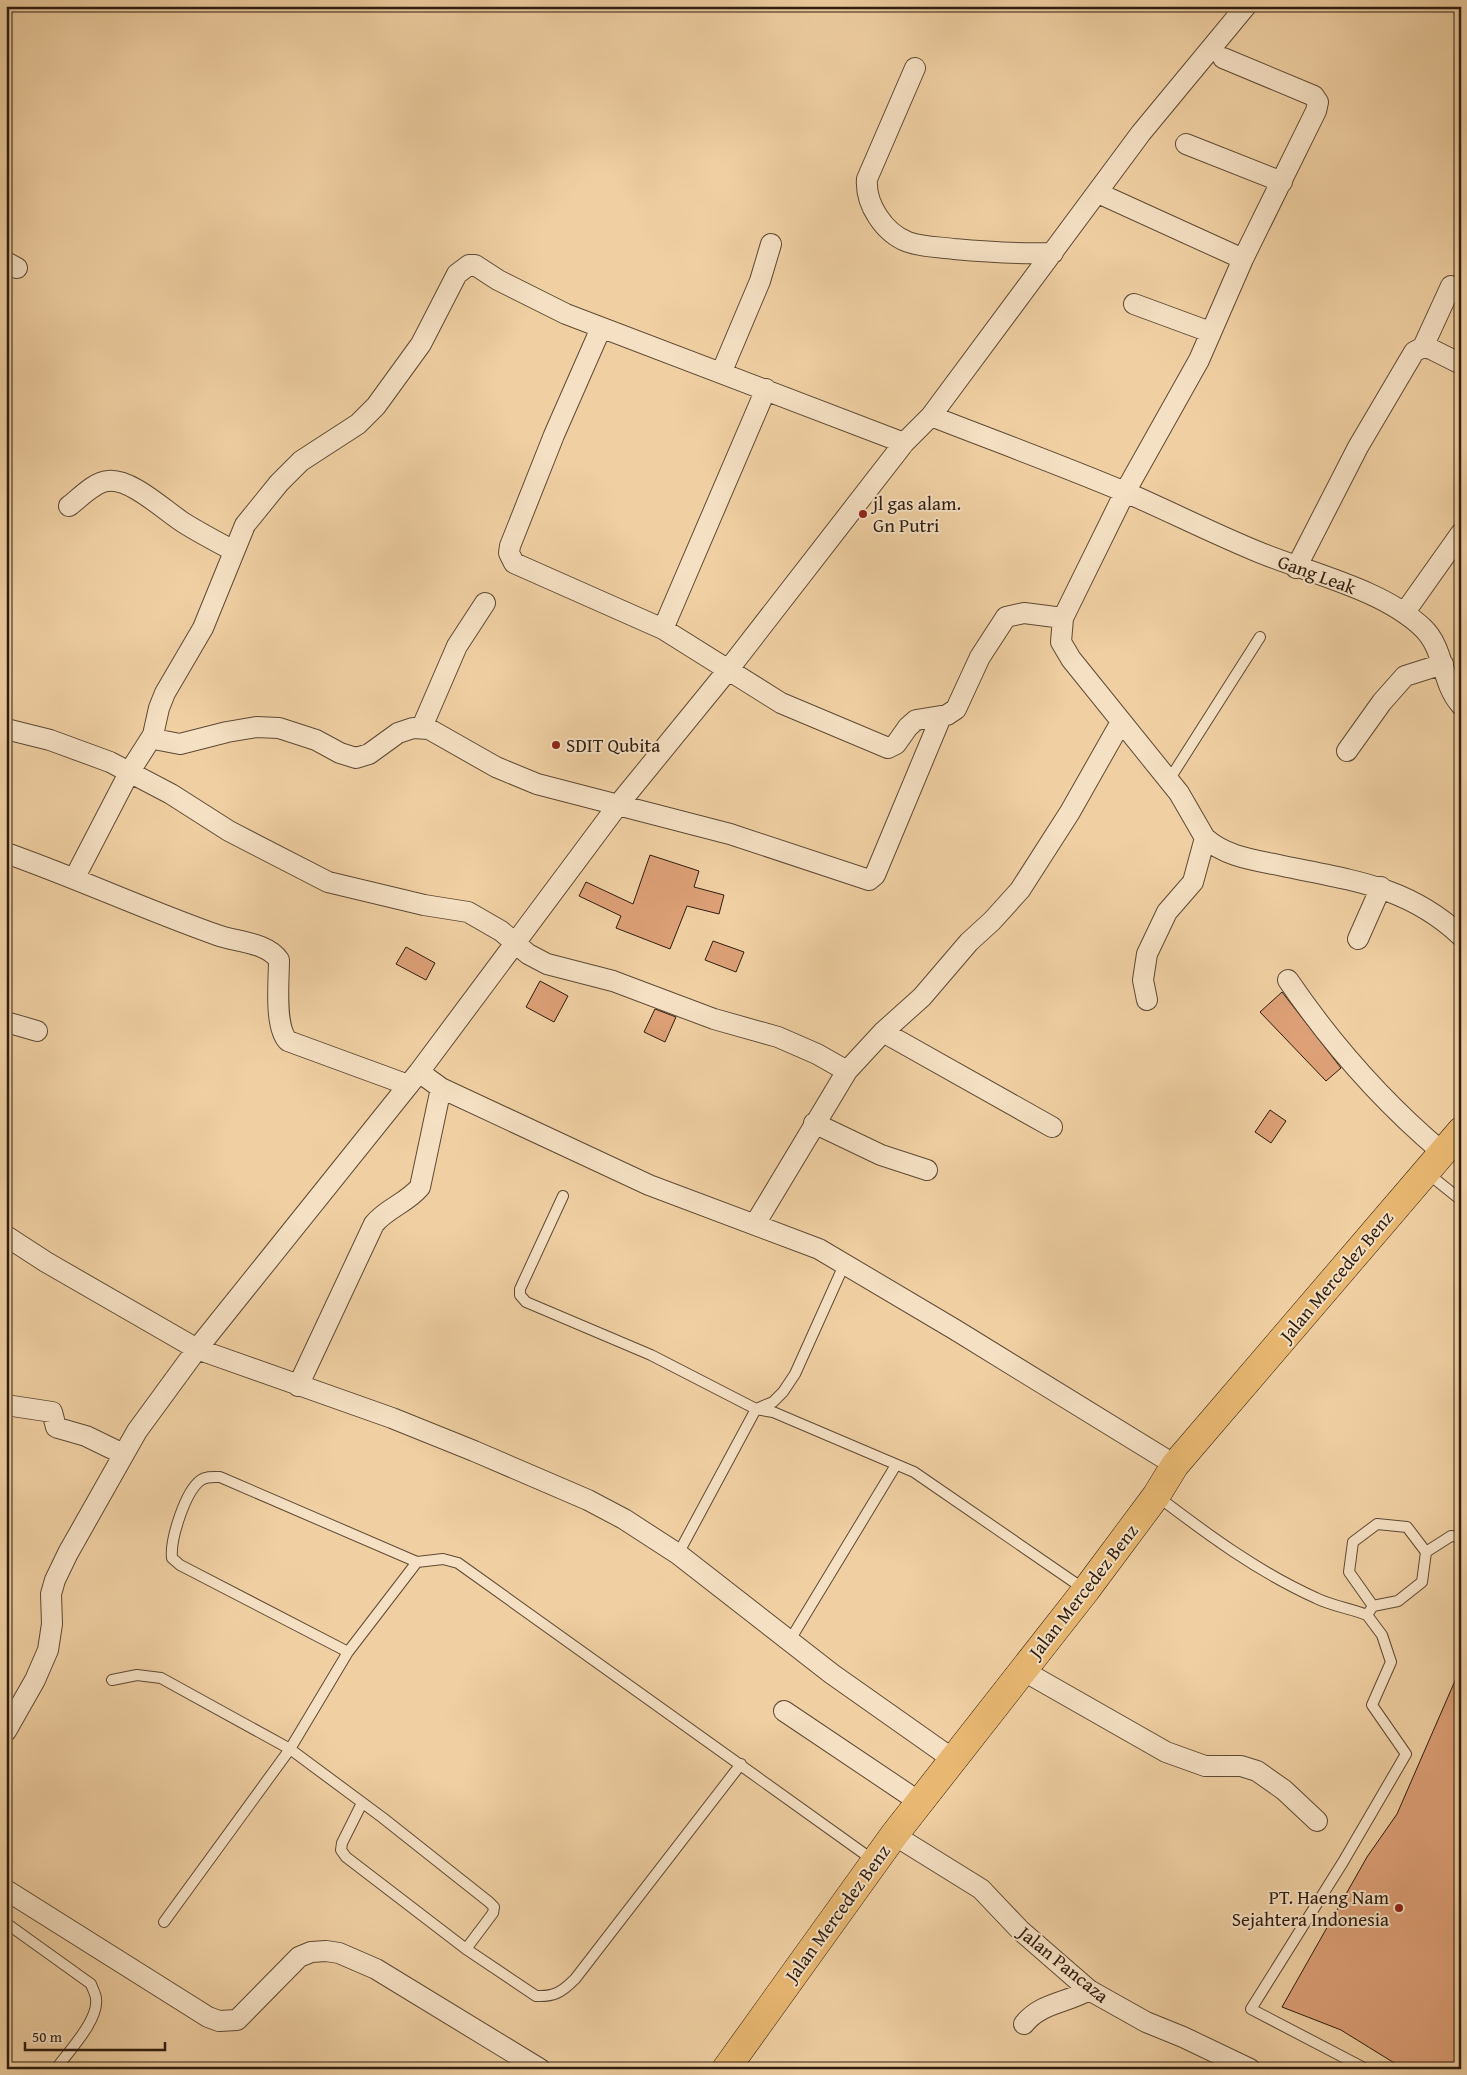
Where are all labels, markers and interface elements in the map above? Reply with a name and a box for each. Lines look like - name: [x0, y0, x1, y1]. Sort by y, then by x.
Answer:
- place label: jl gas alam. Gn Putri: [870, 489, 961, 539]
- marker: jl gas alam. Gn Putri: [857, 508, 869, 520]
- street label: Gang Leak: [1274, 547, 1360, 601]
- place label: SDIT Qubita: [566, 731, 660, 759]
- marker: SDIT Qubita: [550, 739, 562, 751]
- street label: Jalan Mercedez Benz: [1271, 1204, 1399, 1349]
- street label: Jalan Mercedez Benz: [1020, 1518, 1144, 1666]
- street label: Jalan Mercedez Benz: [776, 1839, 896, 1989]
- place label: PT. Haeng Nam Sejahtera Indonesia: [1232, 1883, 1389, 1933]
- marker: PT. Haeng Nam Sejahtera Indonesia: [1393, 1902, 1405, 1914]
- street label: Jalan Pancaza: [1011, 1918, 1115, 2009]
- scale bar: [25, 2020, 165, 2052]
- text: 50 m: [32, 2026, 63, 2047]

